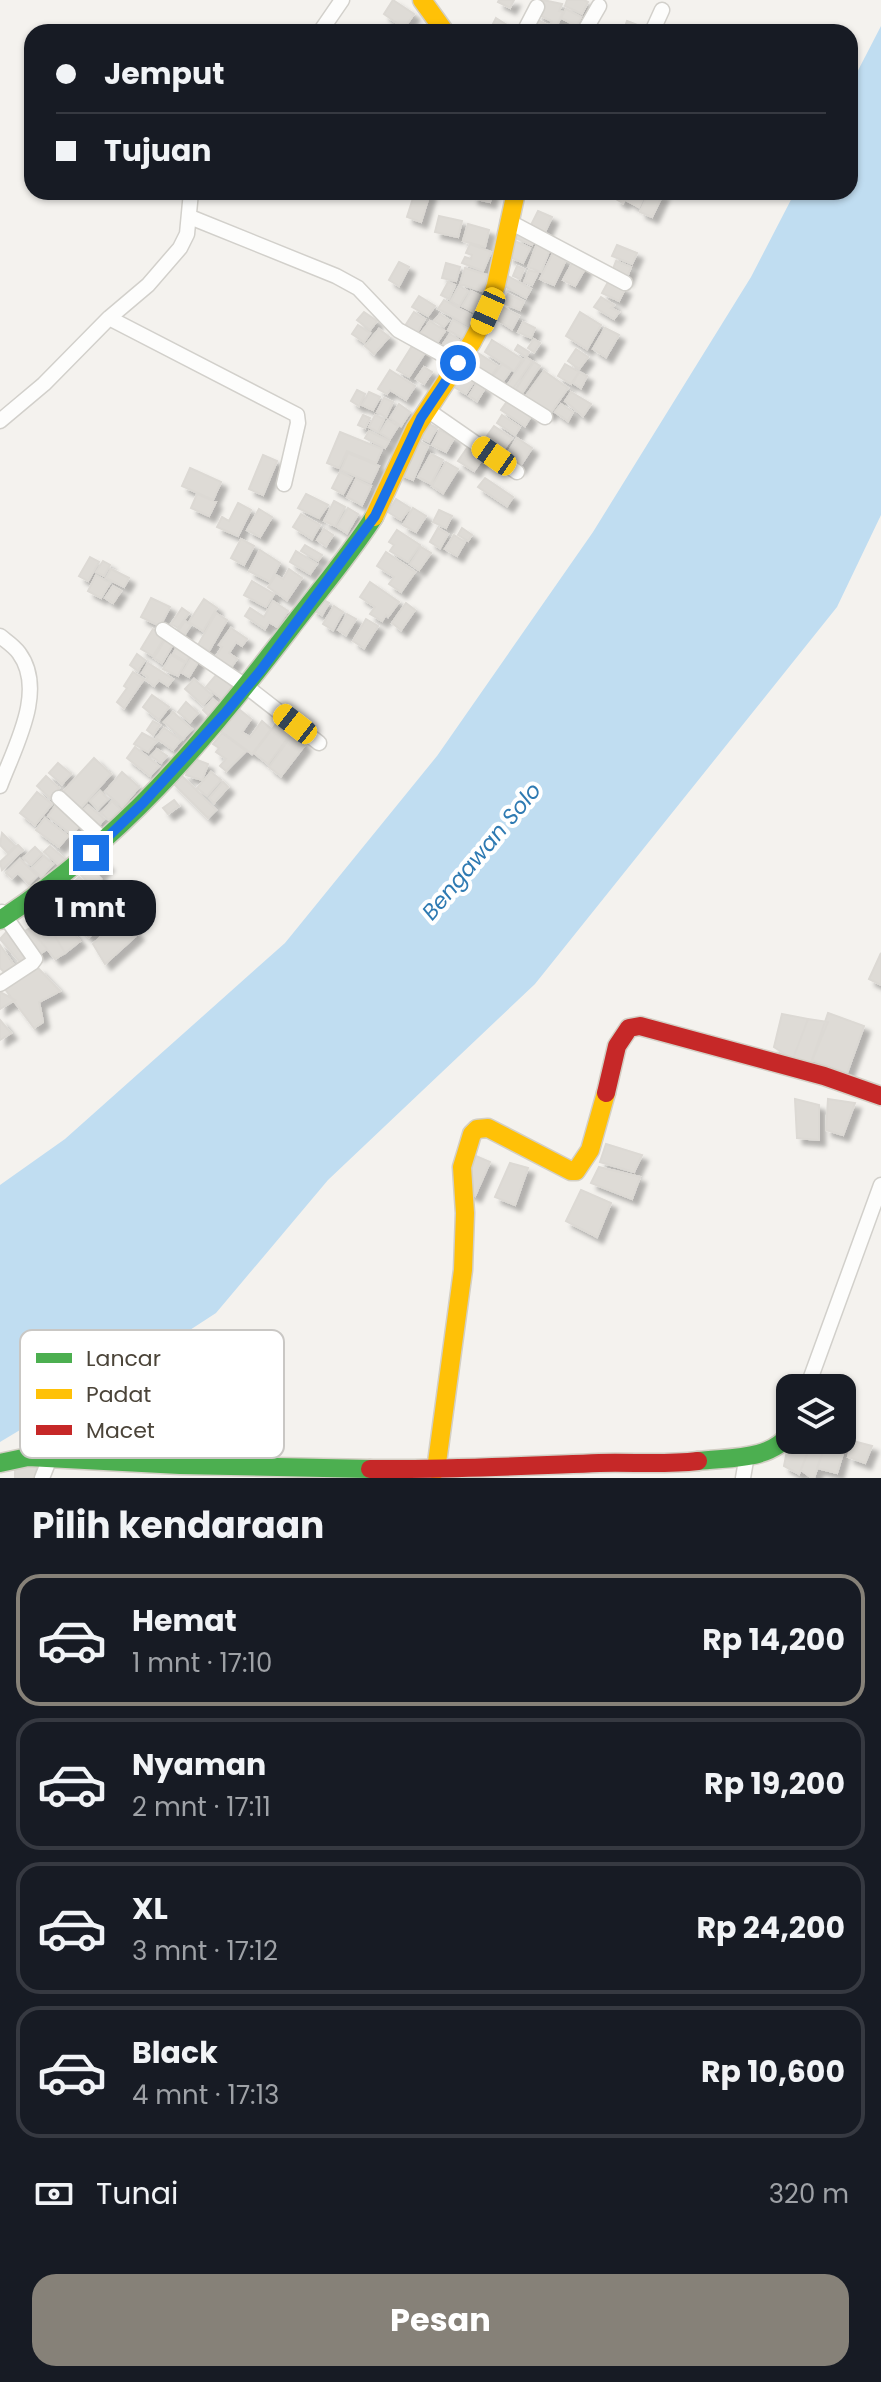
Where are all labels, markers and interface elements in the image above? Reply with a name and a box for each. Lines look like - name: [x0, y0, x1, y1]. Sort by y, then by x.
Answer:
- text: Jemput: [104, 52, 224, 95]
- text: Tujuan: [104, 129, 212, 172]
- car: [467, 284, 509, 338]
- route start: [440, 345, 476, 381]
- car: [467, 432, 521, 480]
- car: [269, 700, 321, 748]
- water label: Bengawan Solo: [415, 776, 548, 927]
- route end: [73, 835, 109, 871]
- callout: 1 mnt: [25, 881, 157, 937]
- text: 1 mnt: [55, 890, 125, 926]
- legend: [20, 1330, 284, 1458]
- text: Lancar: [86, 1343, 161, 1374]
- map controls: [776, 1374, 856, 1454]
- button: layers: [776, 1374, 856, 1454]
- text: Padat: [86, 1379, 151, 1410]
- text: Macet: [86, 1415, 155, 1446]
- text: Pilih kendaraan: [32, 1500, 324, 1551]
- text: Hemat: [132, 1599, 237, 1642]
- icon: car: [36, 1604, 108, 1676]
- text: Rp 14,200: [702, 1618, 845, 1661]
- text: 1 mnt · 17:10: [132, 1645, 272, 1681]
- text: Nyaman: [132, 1743, 266, 1786]
- icon: car: [36, 1748, 108, 1820]
- text: Rp 19,200: [704, 1762, 845, 1805]
- text: 2 mnt · 17:11: [132, 1789, 271, 1825]
- text: XL: [132, 1887, 168, 1930]
- icon: car: [36, 1892, 108, 1964]
- text: Rp 24,200: [696, 1906, 845, 1949]
- text: 3 mnt · 17:12: [132, 1933, 278, 1969]
- text: Black: [132, 2031, 218, 2074]
- icon: car: [36, 2036, 108, 2108]
- text: Rp 10,600: [701, 2050, 845, 2093]
- text: 4 mnt · 17:13: [132, 2077, 279, 2113]
- icon: cash: [32, 2172, 76, 2216]
- text: Tunai: [96, 2172, 178, 2215]
- text: 320 m: [769, 2176, 849, 2212]
- button: Pesan: [32, 2274, 849, 2366]

